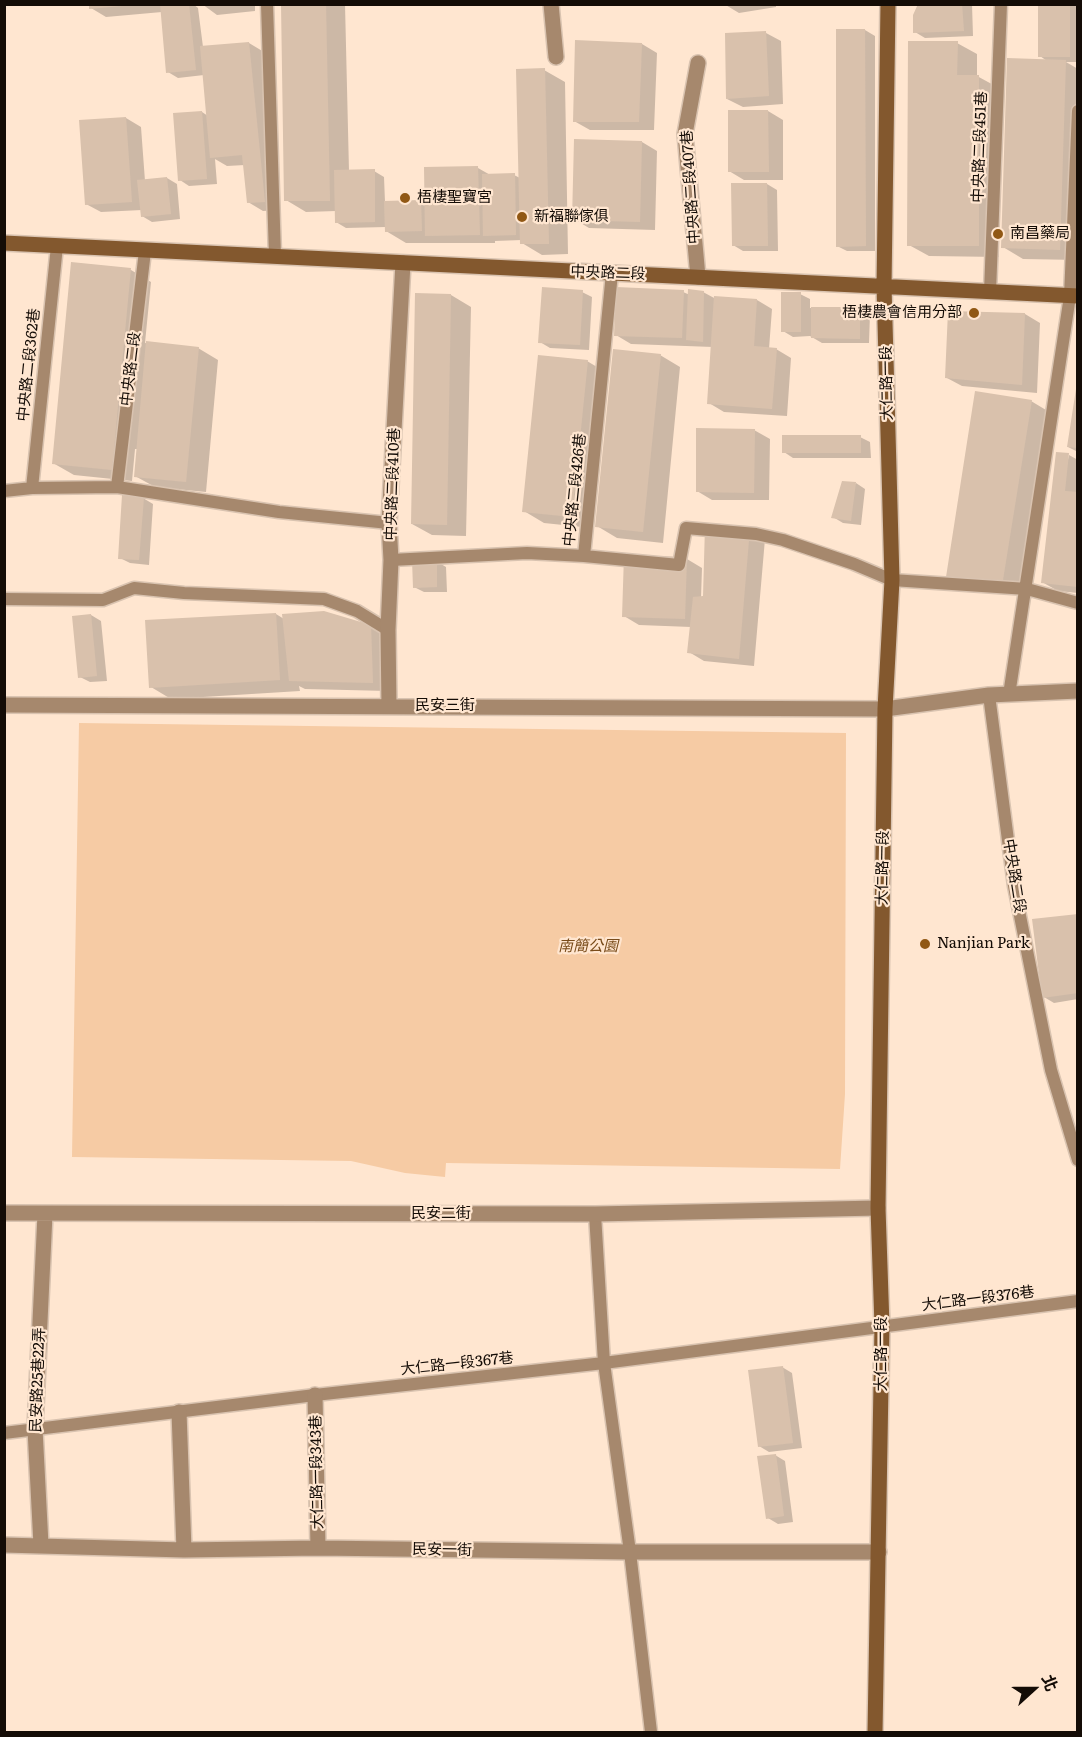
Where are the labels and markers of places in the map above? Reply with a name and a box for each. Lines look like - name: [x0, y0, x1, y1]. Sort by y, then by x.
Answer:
- place label: 梧棲聖寶宮: [417, 189, 492, 207]
- marker: 梧棲聖寶宮: [398, 191, 412, 205]
- place label: 新福聯傢俱: [534, 208, 609, 226]
- marker: 新福聯傢俱: [515, 210, 529, 224]
- place label: 南昌藥局: [1010, 225, 1070, 243]
- marker: 南昌藥局: [991, 227, 1005, 241]
- place label: 梧棲農會信用分部: [842, 304, 962, 322]
- marker: 梧棲農會信用分部: [967, 306, 981, 320]
- place label: Nanjian Park: [937, 935, 1030, 953]
- marker: Nanjian Park: [918, 937, 932, 951]

